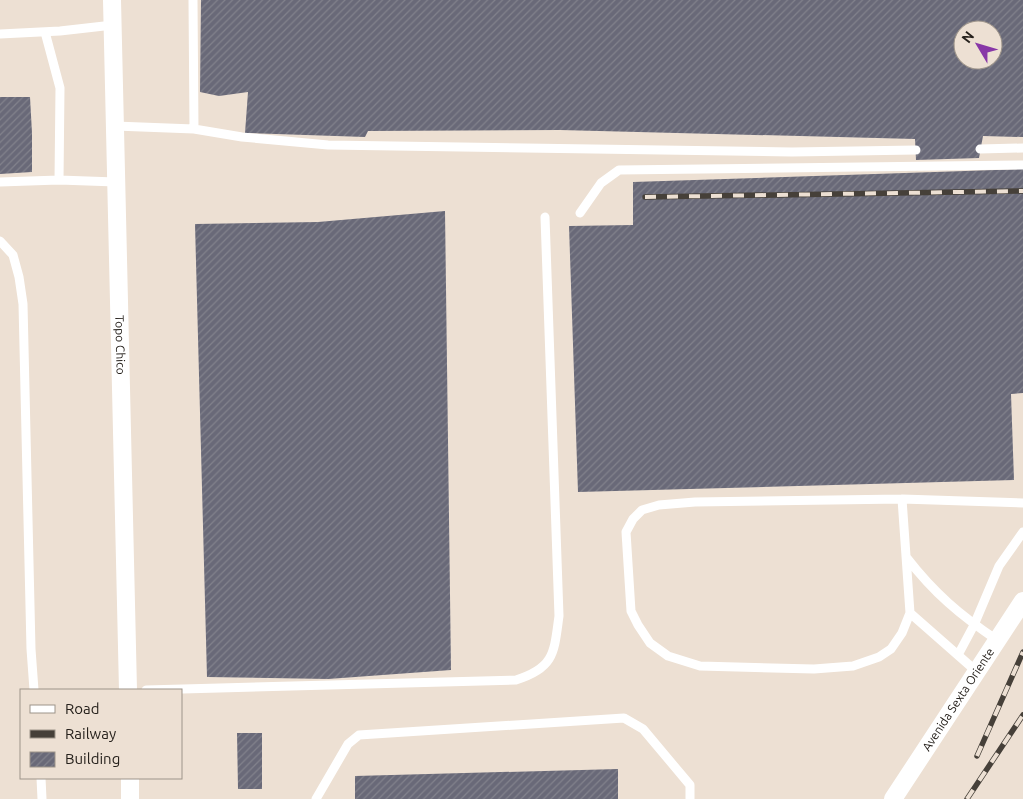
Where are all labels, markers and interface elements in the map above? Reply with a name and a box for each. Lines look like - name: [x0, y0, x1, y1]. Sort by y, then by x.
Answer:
- north arrow: [953, 20, 1003, 70]
- text: N: [958, 28, 977, 46]
- street label: Topo Chico: [113, 315, 128, 375]
- street label: Avenida Sexta Oriente: [920, 645, 996, 753]
- legend: [20, 689, 182, 779]
- text: Road: [65, 700, 100, 717]
- text: Railway: [65, 725, 116, 742]
- text: Building: [65, 750, 120, 767]

